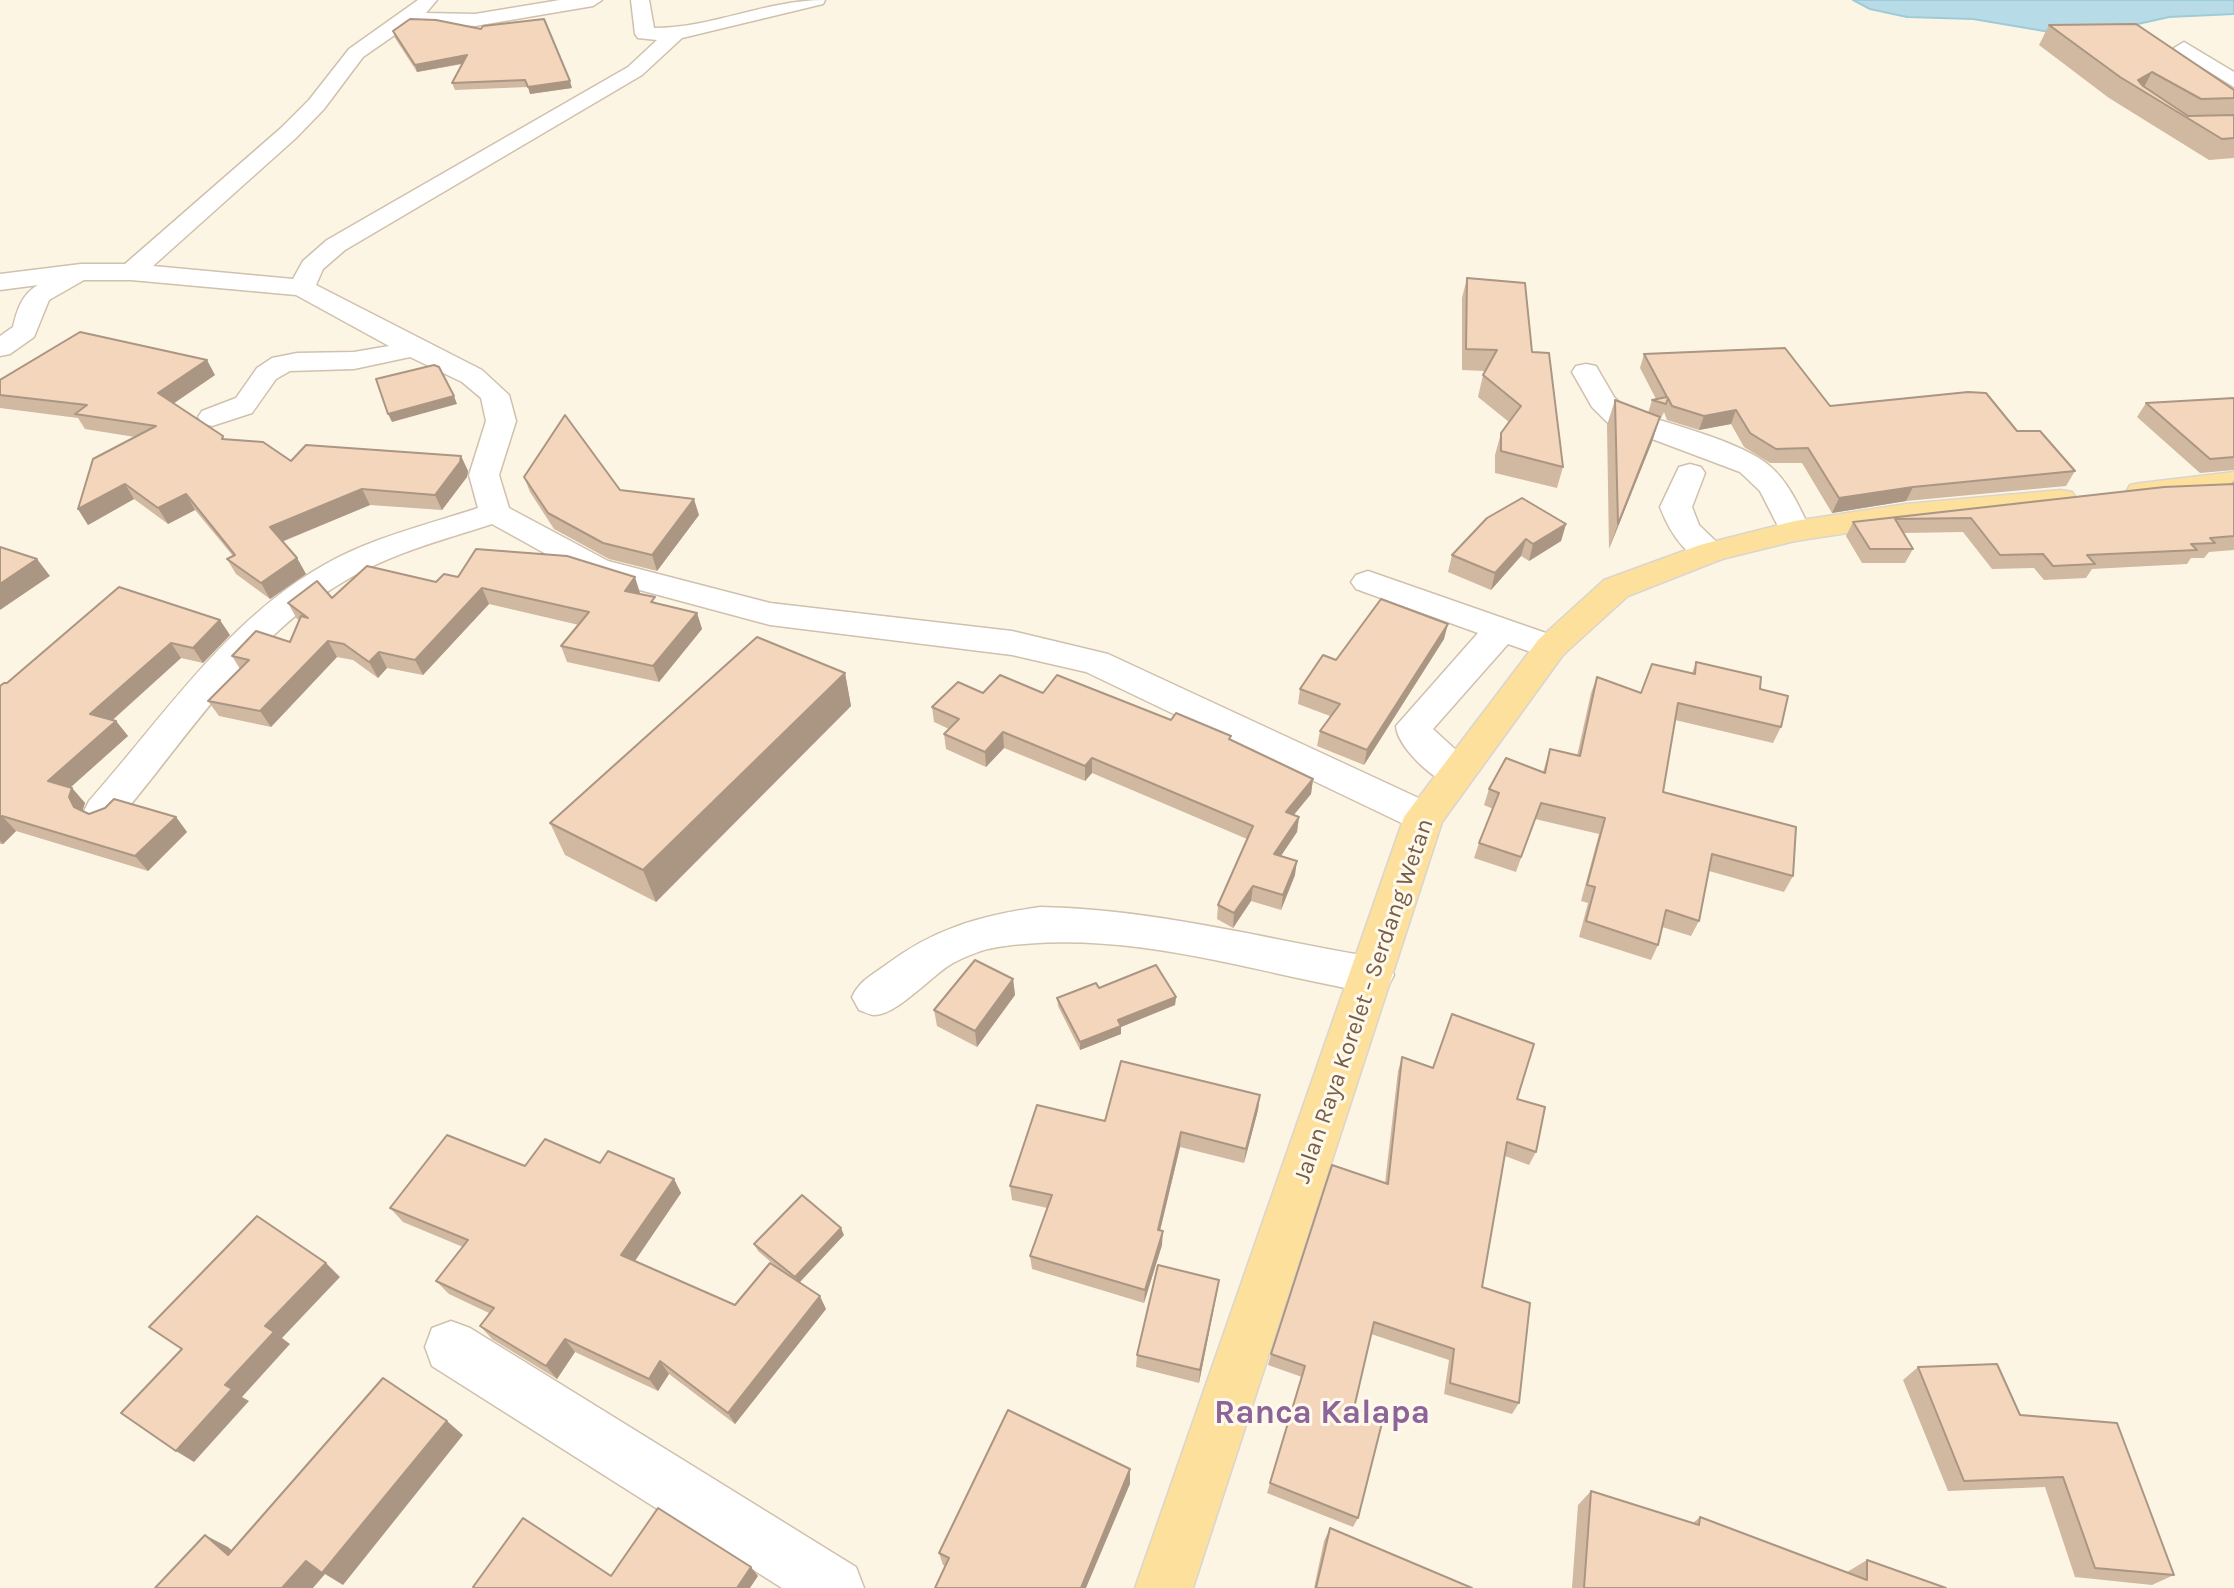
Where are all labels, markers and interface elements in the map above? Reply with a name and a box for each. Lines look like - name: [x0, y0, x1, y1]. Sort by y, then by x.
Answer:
- street label: Jalan Raya Korelet - Serdang Wetan: [1288, 815, 1440, 1187]
- district label: Ranca Kalapa: [1214, 1394, 1430, 1434]

